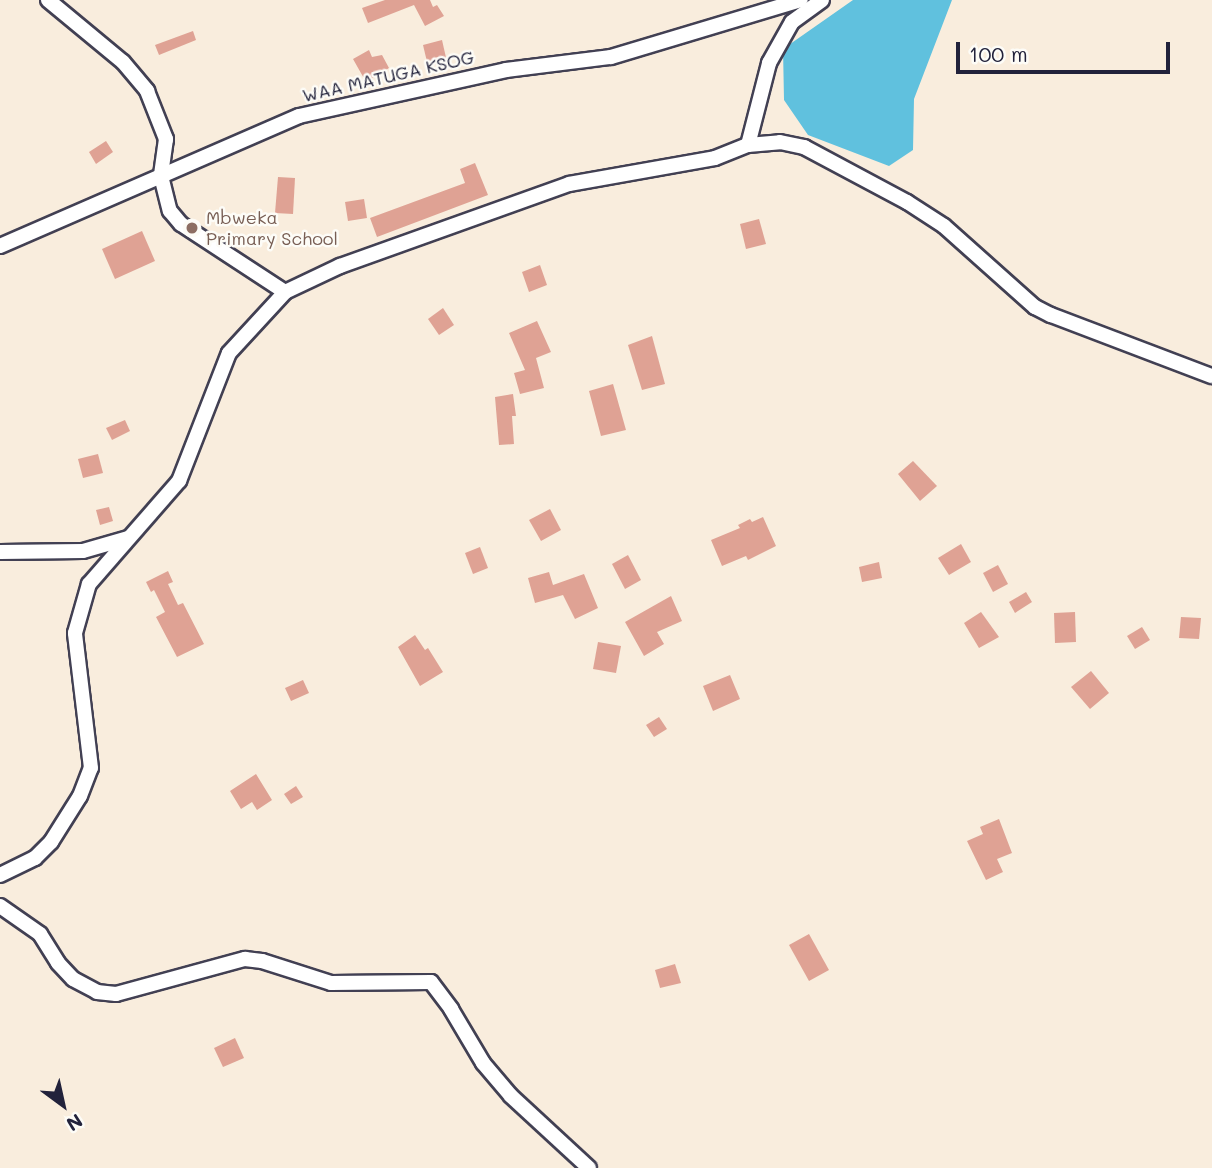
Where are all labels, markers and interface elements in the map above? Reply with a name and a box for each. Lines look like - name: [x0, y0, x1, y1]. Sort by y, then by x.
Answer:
- scale bar: [960, 28, 1174, 72]
- text: 100 m: [969, 40, 1028, 67]
- street label: WAA MATUGA KSOG: [300, 46, 476, 106]
- place label: Mbweka Primary School: [206, 207, 338, 249]
- marker: Mbweka Primary School: [184, 220, 200, 236]
- north arrow: [28, 1070, 98, 1140]
- text: N: [62, 1109, 88, 1137]

